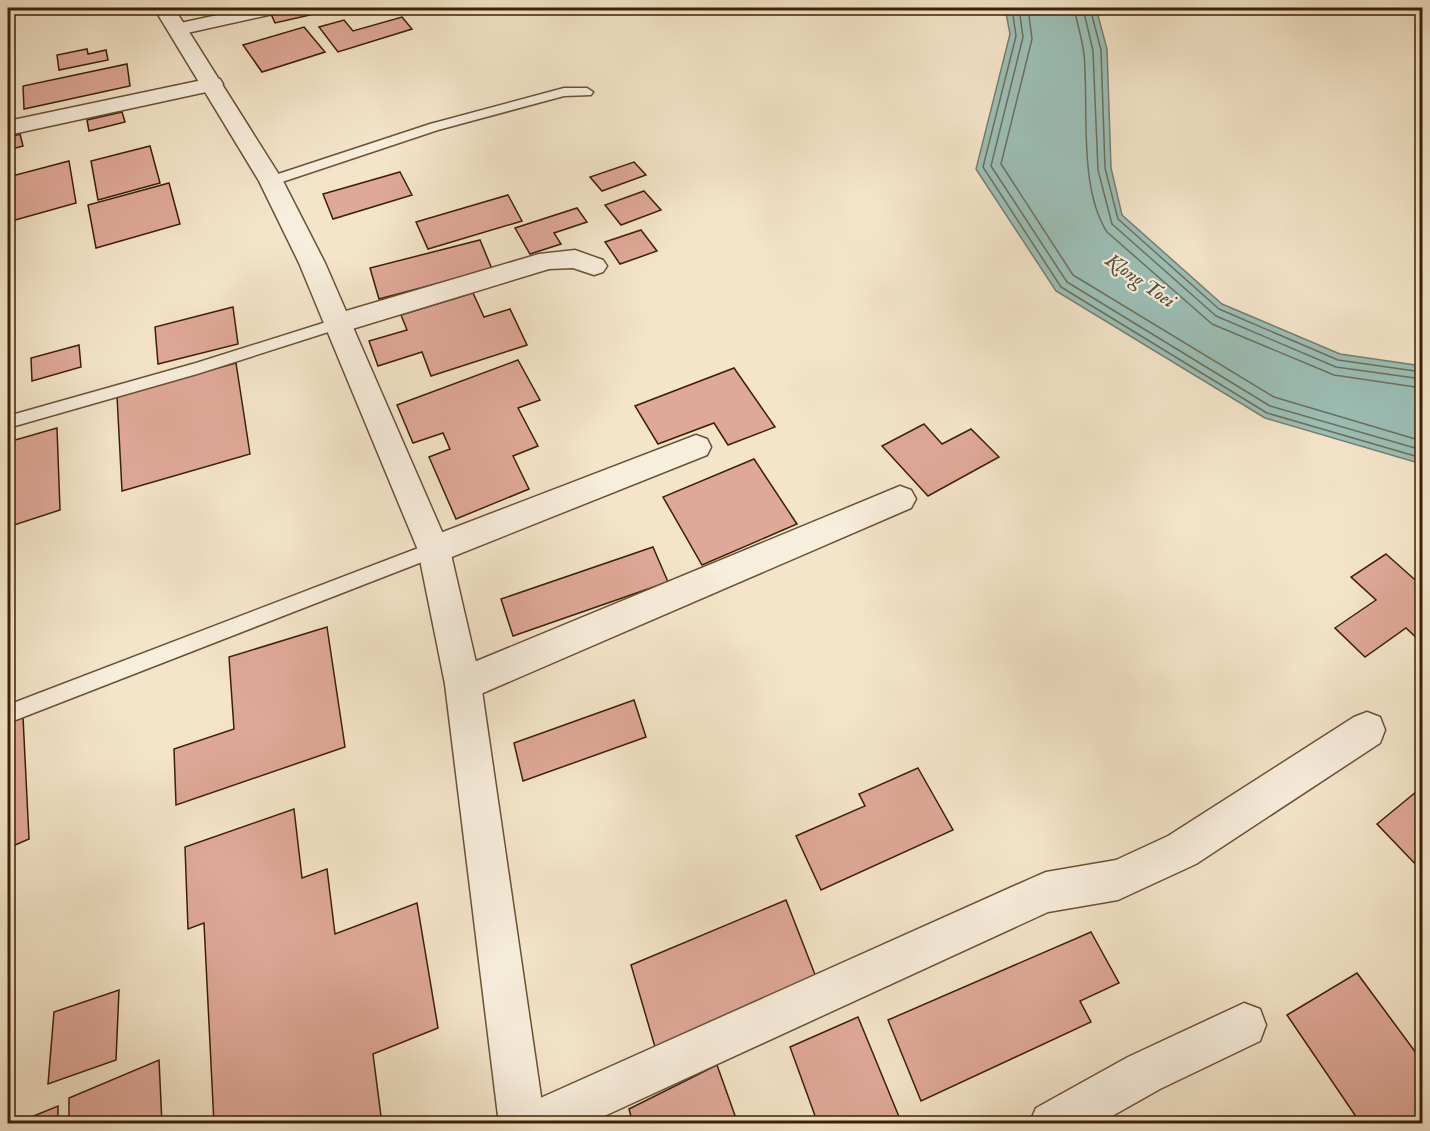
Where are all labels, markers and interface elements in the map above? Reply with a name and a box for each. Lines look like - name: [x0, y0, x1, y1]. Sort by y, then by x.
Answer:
- water label: Klong Toei: [1099, 247, 1181, 316]

